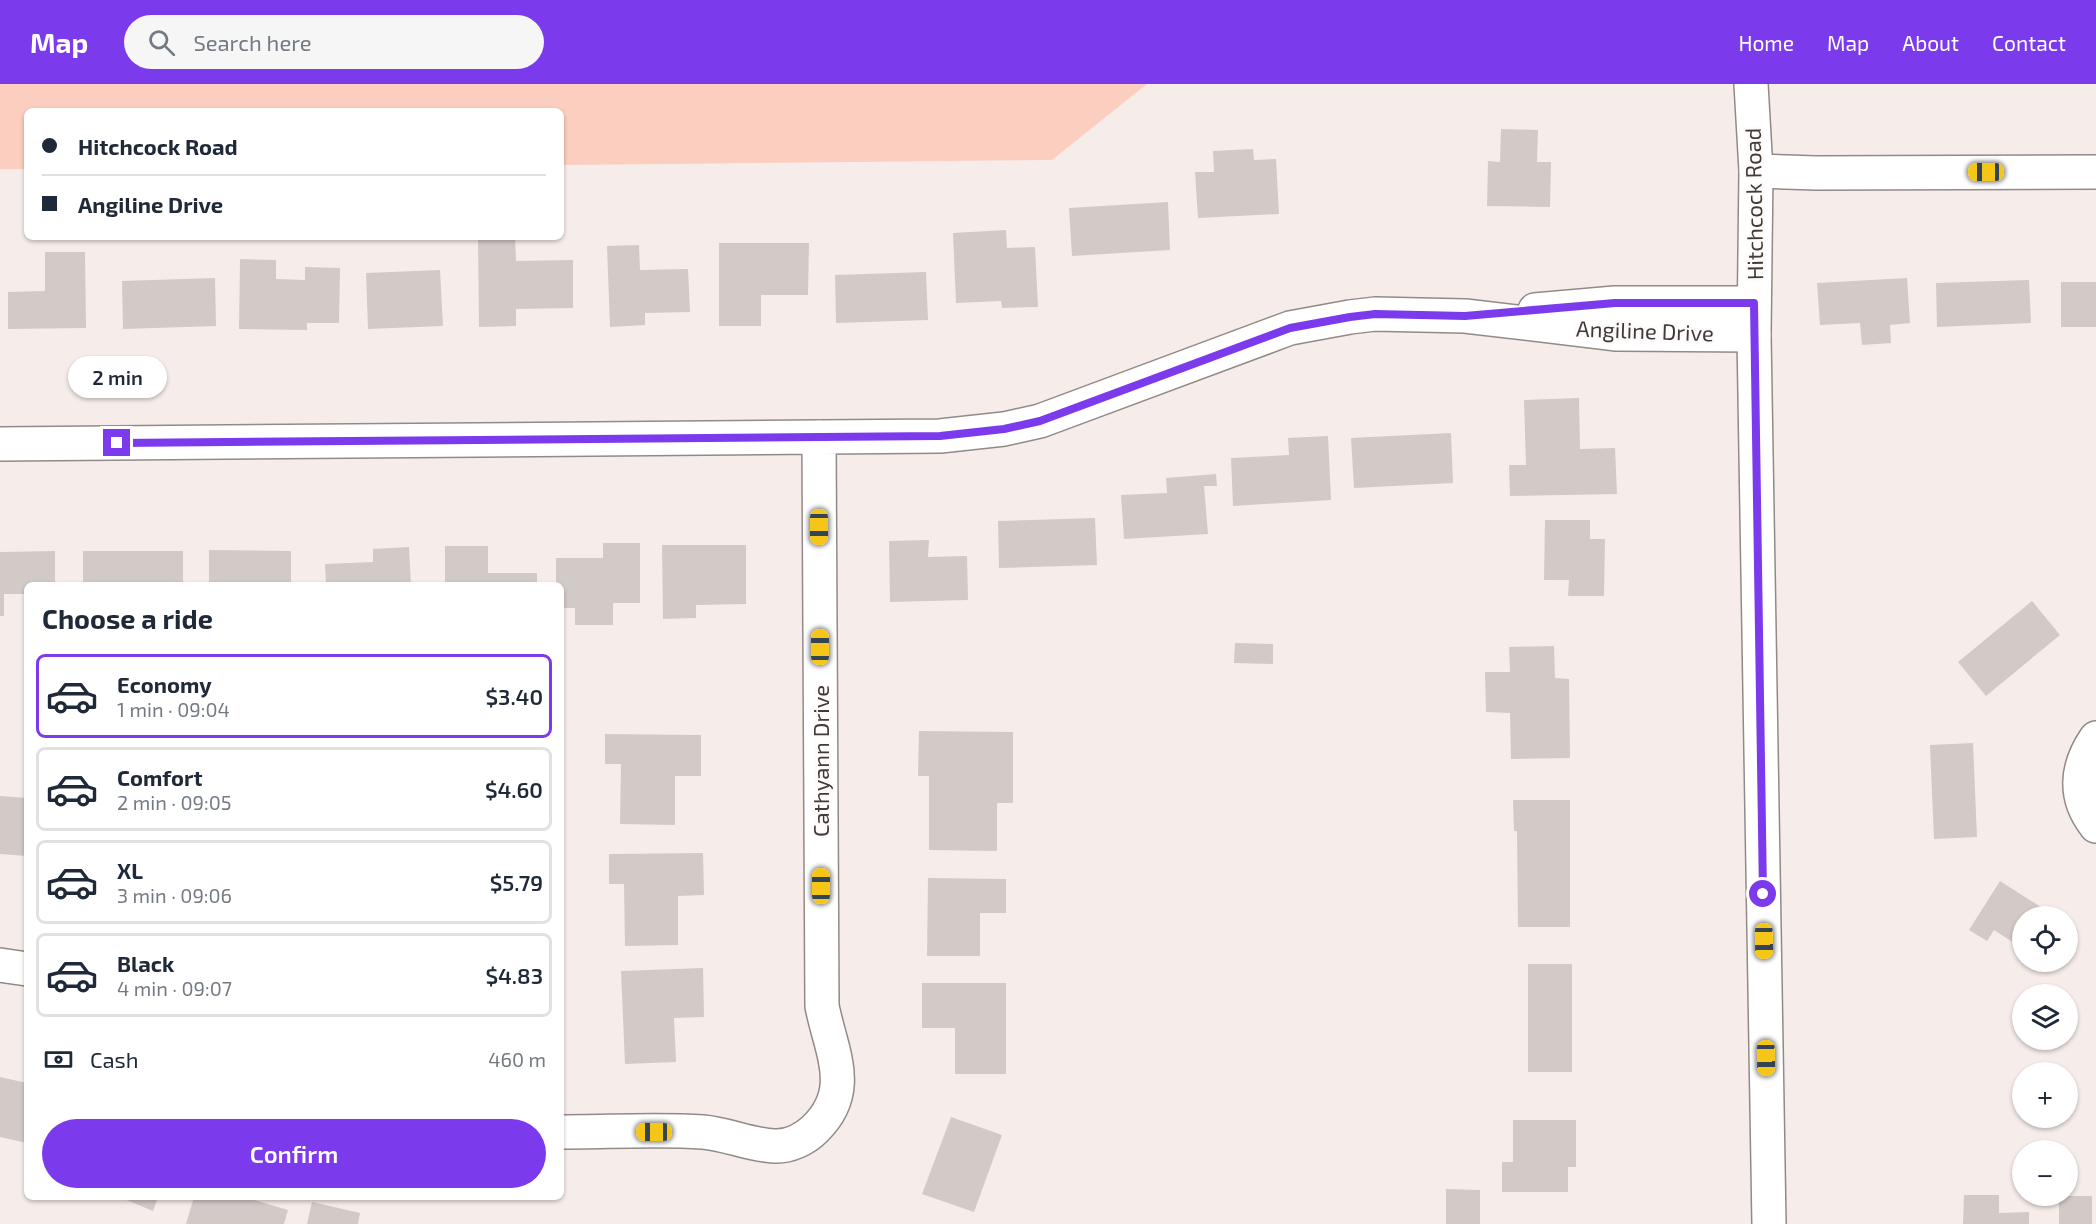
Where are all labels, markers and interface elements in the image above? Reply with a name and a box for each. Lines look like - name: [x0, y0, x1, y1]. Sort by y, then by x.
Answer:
- search box: [124, 15, 544, 69]
- text: Map: [30, 25, 88, 59]
- icon: search: [145, 26, 178, 59]
- text: Search here: [193, 29, 312, 55]
- text: Home: [1738, 30, 1794, 55]
- text: Map: [1827, 30, 1869, 55]
- text: About: [1902, 30, 1959, 55]
- text: Contact: [1992, 30, 2066, 55]
- street label: Hitchcock Road: [1739, 128, 1767, 280]
- text: Hitchcock Road: [78, 133, 238, 159]
- car: [1968, 163, 2004, 181]
- text: Angiline Drive: [78, 191, 223, 217]
- street label: Angiline Drive: [1576, 315, 1714, 345]
- callout: 2 min: [68, 356, 166, 398]
- text: 2 min: [92, 365, 143, 389]
- route end: [103, 429, 130, 456]
- car: [810, 509, 828, 545]
- text: Choose a ride: [42, 602, 213, 634]
- car: [811, 629, 829, 665]
- icon: car: [45, 669, 99, 723]
- text: Economy: [117, 671, 212, 697]
- text: $3.40: [486, 683, 543, 709]
- street label: Cathyann Drive: [807, 685, 833, 837]
- text: 1 min · 09:04: [117, 697, 230, 721]
- icon: car: [45, 762, 99, 816]
- text: Comfort: [117, 764, 202, 790]
- text: $4.60: [485, 776, 543, 802]
- text: 2 min · 09:05: [117, 790, 231, 814]
- icon: car: [45, 855, 99, 909]
- text: XL: [117, 857, 143, 883]
- car: [812, 868, 830, 904]
- text: $5.79: [490, 869, 543, 895]
- route start: [1749, 880, 1776, 907]
- text: 3 min · 09:06: [117, 883, 232, 907]
- map controls: [2012, 906, 2078, 1206]
- button: locate: [2012, 906, 2078, 972]
- car: [1755, 923, 1773, 959]
- icon: car: [45, 948, 99, 1002]
- text: Black: [117, 950, 174, 976]
- text: $4.83: [485, 962, 543, 988]
- text: 4 min · 09:07: [117, 976, 232, 1000]
- button: layers: [2012, 984, 2078, 1050]
- car: [1757, 1040, 1775, 1076]
- icon: cash: [42, 1043, 75, 1076]
- text: Cash: [90, 1046, 139, 1072]
- text: 460 m: [488, 1047, 546, 1071]
- button: +: [2012, 1062, 2078, 1128]
- button: Confirm: [42, 1119, 546, 1188]
- car: [636, 1123, 672, 1141]
- button: −: [2012, 1140, 2078, 1206]

